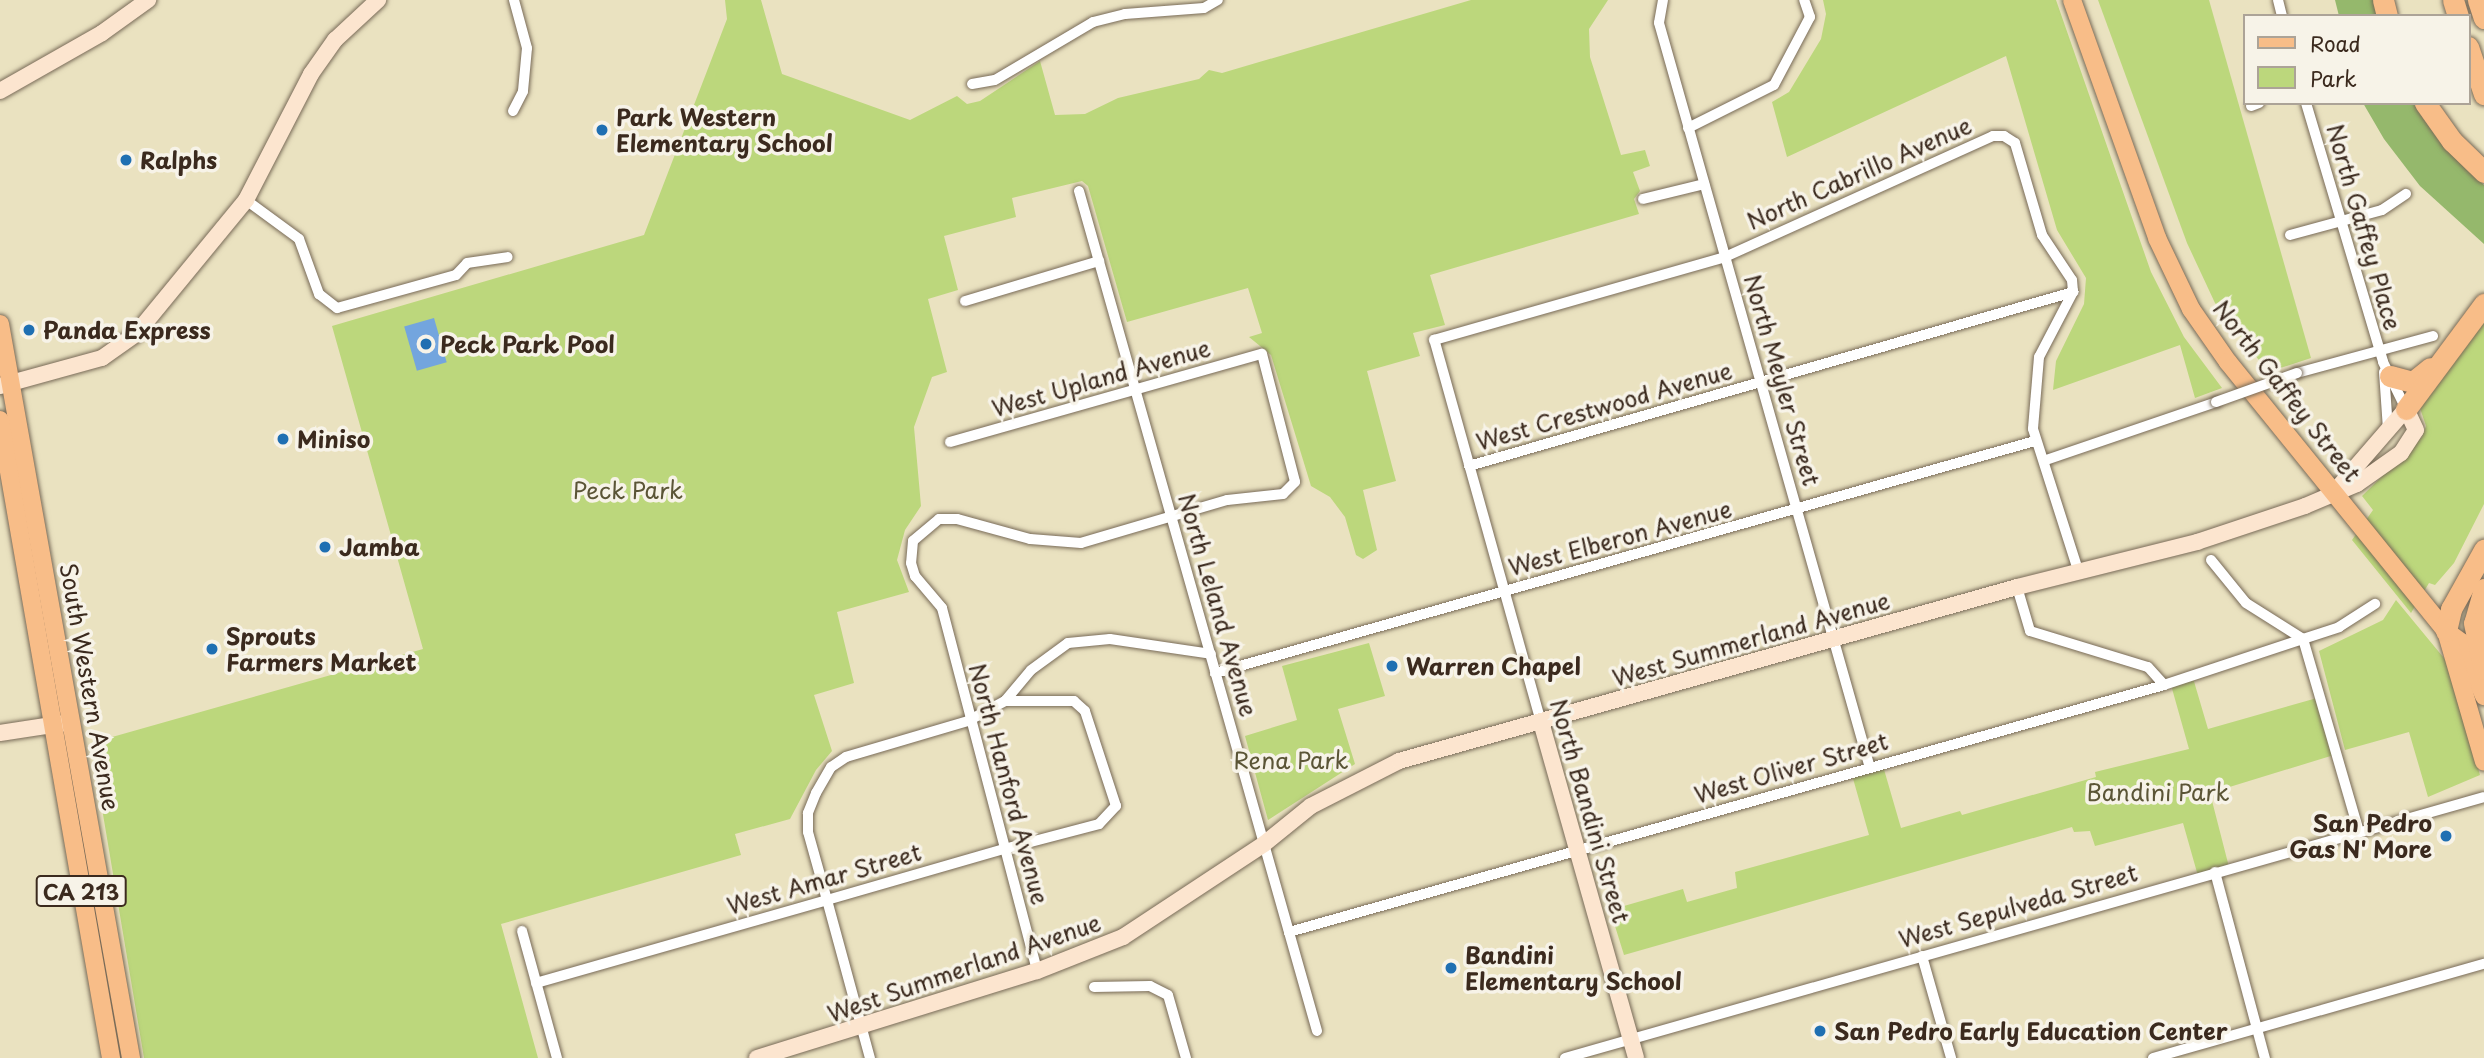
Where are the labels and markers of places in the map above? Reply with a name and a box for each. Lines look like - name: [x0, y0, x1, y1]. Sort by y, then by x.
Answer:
- place label: Park Western Elementary School: [616, 103, 833, 157]
- marker: Park Western Elementary School: [594, 122, 610, 138]
- place label: Ralphs: [140, 146, 217, 174]
- marker: Ralphs: [118, 152, 134, 168]
- place label: Panda Express: [43, 316, 210, 344]
- marker: Panda Express: [21, 322, 37, 338]
- place label: Peck Park Pool: [440, 330, 614, 358]
- marker: Peck Park Pool: [418, 336, 434, 352]
- place label: Miniso: [297, 425, 370, 453]
- marker: Miniso: [275, 431, 291, 447]
- place label: Jamba: [339, 533, 419, 561]
- marker: Jamba: [317, 539, 333, 555]
- place label: Sprouts Farmers Market: [226, 622, 417, 676]
- marker: Sprouts Farmers Market: [204, 641, 220, 657]
- place label: Warren Chapel: [1406, 652, 1582, 680]
- marker: Warren Chapel: [1384, 658, 1400, 674]
- place label: San Pedro Gas N' More: [2289, 809, 2432, 863]
- marker: San Pedro Gas N' More: [2438, 828, 2454, 844]
- place label: Bandini Elementary School: [1465, 941, 1682, 995]
- marker: Bandini Elementary School: [1443, 960, 1459, 976]
- place label: San Pedro Early Education Center: [1834, 1017, 2230, 1045]
- marker: San Pedro Early Education Center: [1812, 1023, 1828, 1039]

